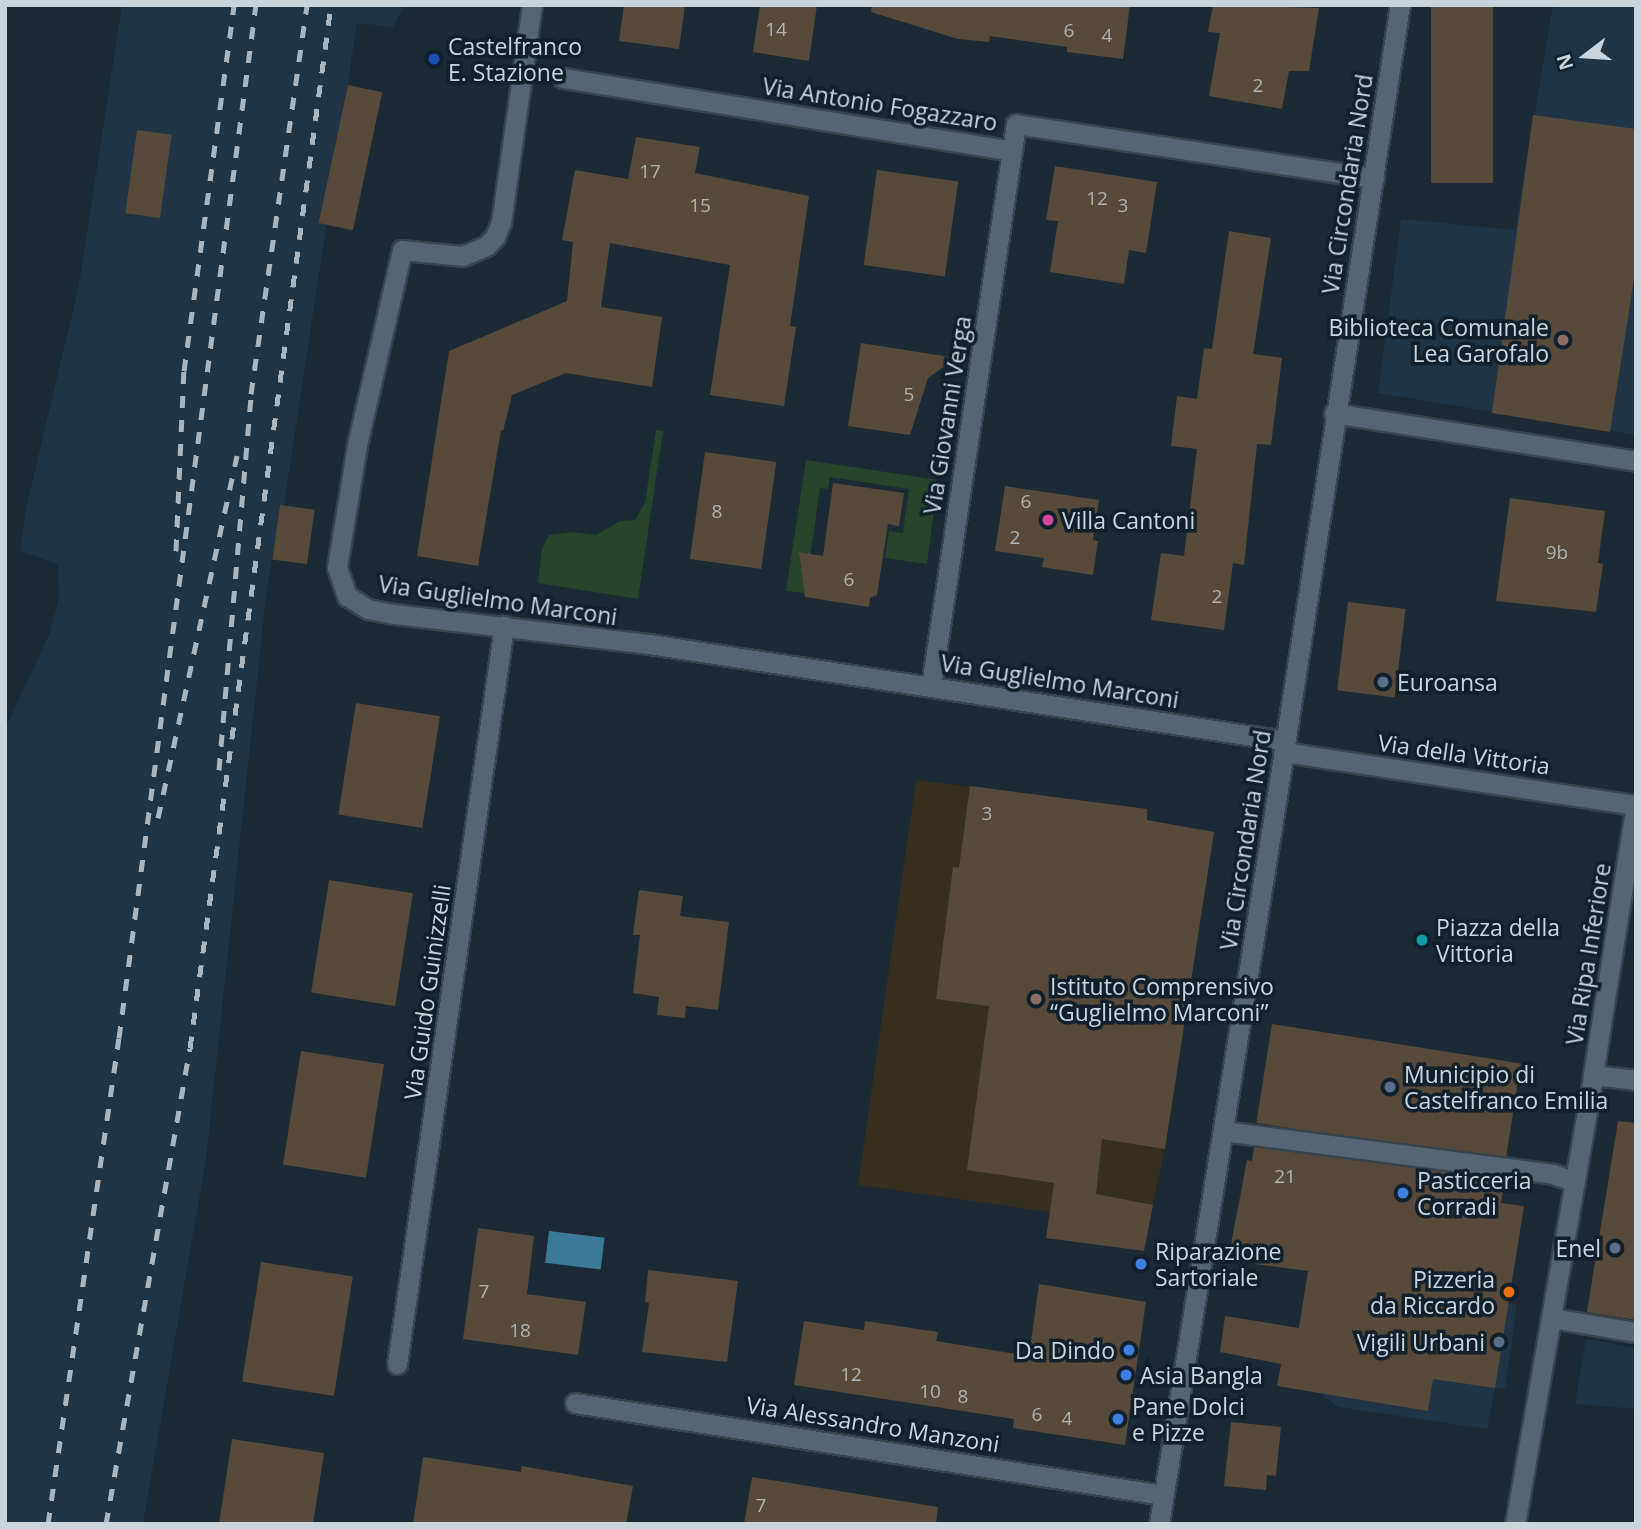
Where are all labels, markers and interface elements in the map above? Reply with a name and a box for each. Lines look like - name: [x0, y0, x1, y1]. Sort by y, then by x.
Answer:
- house number: 14: [765, 19, 787, 41]
- house number: 6: [1064, 20, 1074, 42]
- north arrow: [1550, 21, 1620, 91]
- house number: 4: [1102, 25, 1112, 47]
- place label: Castelfranco E. Stazione: [448, 32, 582, 86]
- marker: Castelfranco E. Stazione: [426, 51, 442, 67]
- text: N: [1550, 51, 1580, 73]
- street label: Via Antonio Fogazzaro: [761, 72, 999, 136]
- street label: Via Circondaria Nord: [1316, 72, 1378, 296]
- house number: 2: [1253, 75, 1263, 97]
- house number: 17: [639, 161, 661, 183]
- house number: 12: [1086, 188, 1108, 210]
- house number: 15: [689, 195, 711, 217]
- house number: 3: [1118, 195, 1128, 217]
- place label: Biblioteca Comunale Lea Garofalo: [1329, 313, 1549, 367]
- street label: Via Giovanni Verga: [918, 314, 976, 516]
- marker: Biblioteca Comunale Lea Garofalo: [1555, 332, 1571, 348]
- house number: 5: [904, 384, 914, 406]
- house number: 6: [1021, 491, 1031, 513]
- house number: 8: [712, 501, 722, 523]
- place label: Villa Cantoni: [1062, 506, 1195, 534]
- marker: Villa Cantoni: [1040, 512, 1056, 528]
- house number: 2: [1010, 527, 1020, 549]
- house number: 9b: [1546, 542, 1568, 564]
- house number: 6: [844, 569, 854, 591]
- street label: Via Guglielmo Marconi: [377, 570, 619, 630]
- house number: 2: [1212, 586, 1222, 608]
- street label: Via Guglielmo Marconi: [939, 649, 1181, 713]
- place label: Euroansa: [1397, 668, 1498, 696]
- marker: Euroansa: [1375, 674, 1391, 690]
- street label: Via Circondaria Nord: [1214, 728, 1276, 952]
- street label: Via della Vittoria: [1376, 728, 1552, 780]
- house number: 3: [982, 803, 992, 825]
- street label: Via Ripa Inferiore: [1560, 861, 1616, 1047]
- street label: Via Guido Guinizzelli: [398, 883, 456, 1101]
- place label: Piazza della Vittoria: [1436, 913, 1560, 967]
- marker: Piazza della Vittoria: [1414, 932, 1430, 948]
- place label: Istituto Comprensivo “Guglielmo Marconi”: [1050, 972, 1274, 1026]
- marker: Istituto Comprensivo “Guglielmo Marconi”: [1028, 991, 1044, 1007]
- place label: Municipio di Castelfranco Emilia: [1404, 1060, 1608, 1114]
- marker: Municipio di Castelfranco Emilia: [1382, 1079, 1398, 1095]
- house number: 21: [1274, 1166, 1296, 1188]
- place label: Pasticceria Corradi: [1417, 1166, 1532, 1220]
- marker: Pasticceria Corradi: [1395, 1185, 1411, 1201]
- place label: Enel: [1555, 1234, 1601, 1262]
- place label: Riparazione Sartoriale: [1155, 1237, 1281, 1291]
- marker: Enel: [1607, 1240, 1623, 1256]
- marker: Riparazione Sartoriale: [1133, 1256, 1149, 1272]
- place label: Pizzeria da Riccardo: [1370, 1265, 1495, 1319]
- house number: 7: [479, 1281, 489, 1303]
- marker: Pizzeria da Riccardo: [1501, 1284, 1517, 1300]
- house number: 18: [509, 1320, 531, 1342]
- place label: Vigili Urbani: [1357, 1328, 1485, 1356]
- marker: Vigili Urbani: [1491, 1334, 1507, 1350]
- place label: Da Dindo: [1015, 1336, 1115, 1364]
- marker: Da Dindo: [1121, 1342, 1137, 1358]
- place label: Asia Bangla: [1140, 1361, 1263, 1389]
- house number: 12: [840, 1364, 862, 1386]
- marker: Asia Bangla: [1118, 1367, 1134, 1383]
- house number: 10: [919, 1381, 941, 1403]
- house number: 8: [958, 1386, 968, 1408]
- street label: Via Alessandro Manzoni: [745, 1390, 1001, 1458]
- place label: Pane Dolci e Pizze: [1132, 1392, 1245, 1446]
- house number: 6: [1032, 1404, 1042, 1426]
- house number: 4: [1062, 1408, 1072, 1430]
- marker: Pane Dolci e Pizze: [1110, 1411, 1126, 1427]
- house number: 7: [756, 1495, 766, 1517]

